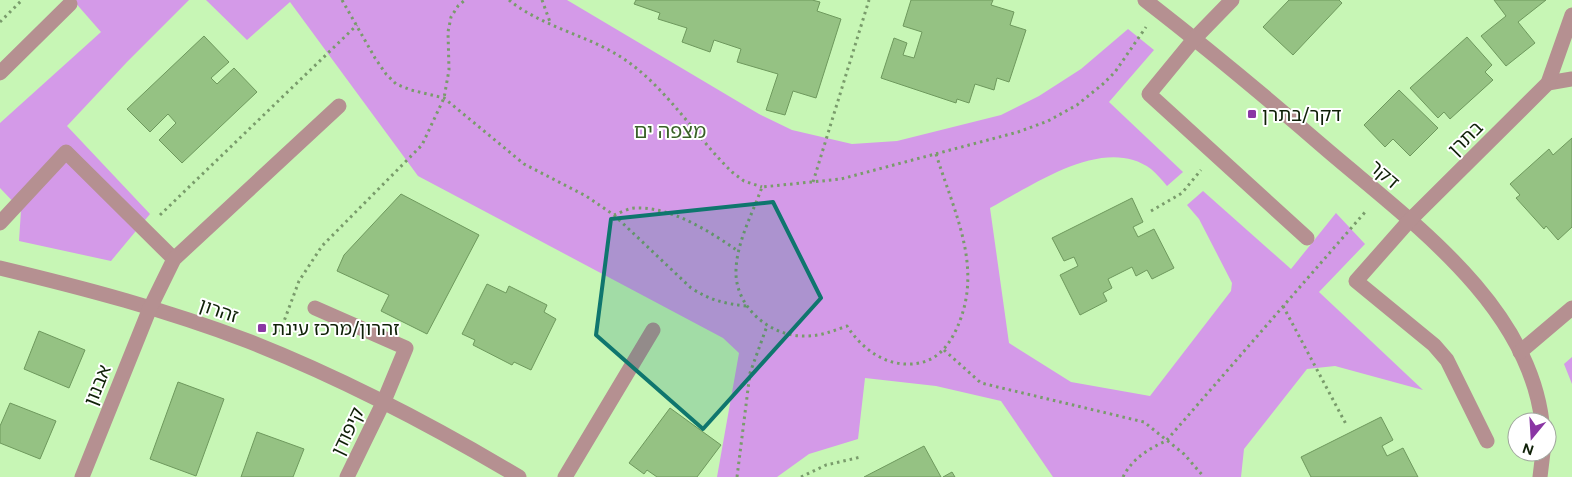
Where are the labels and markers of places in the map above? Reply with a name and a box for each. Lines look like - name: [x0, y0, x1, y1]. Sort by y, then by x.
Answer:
- place label: דקר/בתרן: [1262, 103, 1342, 126]
- marker: דקר/בתרן: [1246, 108, 1258, 120]
- place label: זהרון/מרכז עינת: [272, 317, 399, 340]
- marker: זהרון/מרכז עינת: [256, 322, 268, 334]

